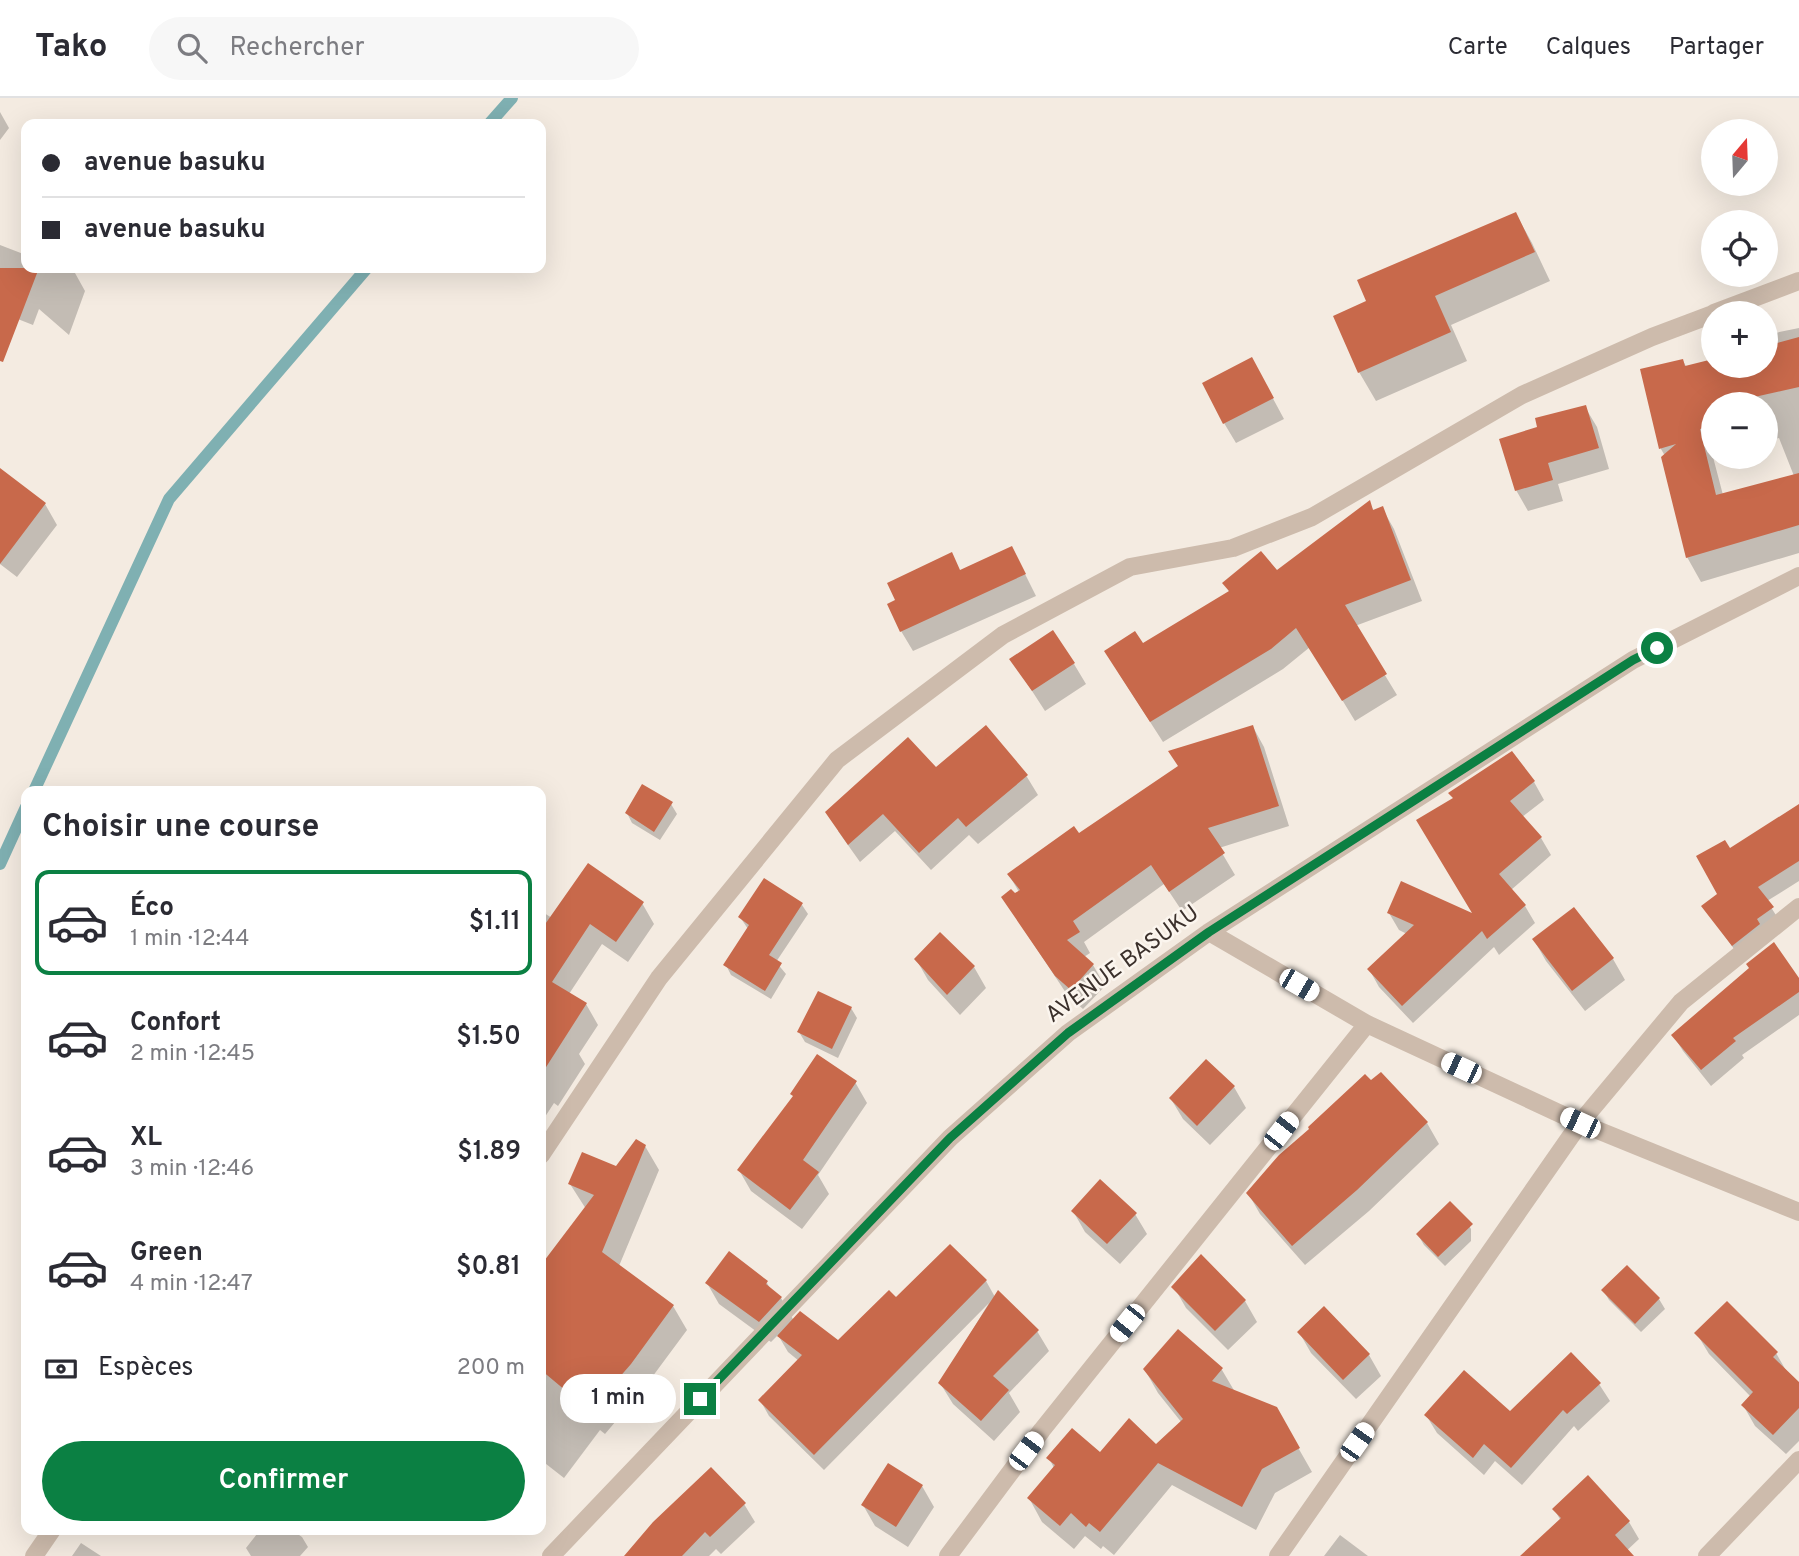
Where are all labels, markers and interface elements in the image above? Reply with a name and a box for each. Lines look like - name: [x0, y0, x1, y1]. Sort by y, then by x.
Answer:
- search box: [149, 17, 639, 80]
- text: Tako: [35, 27, 107, 69]
- icon: search: [173, 29, 211, 67]
- text: Rechercher: [229, 32, 365, 65]
- text: Carte: [1448, 33, 1508, 63]
- text: Calques: [1546, 33, 1631, 63]
- text: Partager: [1669, 33, 1764, 63]
- north arrow: [1701, 119, 1778, 196]
- map controls: [1701, 119, 1778, 469]
- text: avenue basuku: [84, 147, 266, 180]
- button: locate: [1701, 210, 1778, 287]
- text: avenue basuku: [84, 214, 266, 247]
- button: +: [1701, 301, 1778, 378]
- button: −: [1701, 392, 1778, 469]
- route start: [1641, 632, 1673, 664]
- text: Choisir une course: [42, 808, 319, 848]
- icon: car: [46, 891, 109, 954]
- text: Éco: [130, 892, 174, 925]
- street label: AVENUE BASUKU: [1041, 900, 1205, 1030]
- text: $1.11: [469, 906, 521, 939]
- text: 1 min · 12:44: [130, 925, 249, 954]
- car: [1276, 965, 1323, 1005]
- icon: car: [46, 1006, 109, 1069]
- text: Confort: [130, 1007, 221, 1040]
- text: $1.50: [456, 1021, 521, 1054]
- text: 2 min · 12:45: [130, 1040, 255, 1069]
- car: [1438, 1050, 1485, 1086]
- car: [1557, 1105, 1604, 1141]
- car: [1260, 1108, 1303, 1154]
- icon: car: [46, 1121, 109, 1184]
- text: XL: [130, 1122, 162, 1155]
- text: $1.89: [457, 1136, 521, 1169]
- text: 3 min · 12:46: [130, 1155, 254, 1184]
- icon: car: [46, 1236, 109, 1299]
- text: Green: [130, 1237, 203, 1270]
- text: $0.81: [456, 1251, 521, 1284]
- text: 4 min · 12:47: [130, 1270, 253, 1299]
- car: [1106, 1300, 1149, 1346]
- icon: cash: [42, 1350, 80, 1388]
- text: Espèces: [98, 1352, 194, 1385]
- text: 200 m: [457, 1354, 525, 1383]
- callout: 1 min: [560, 1374, 676, 1424]
- route end: [684, 1383, 716, 1415]
- text: 1 min: [591, 1384, 645, 1413]
- car: [1337, 1419, 1378, 1465]
- car: [1005, 1428, 1048, 1474]
- button: Confirmer: [42, 1441, 525, 1521]

